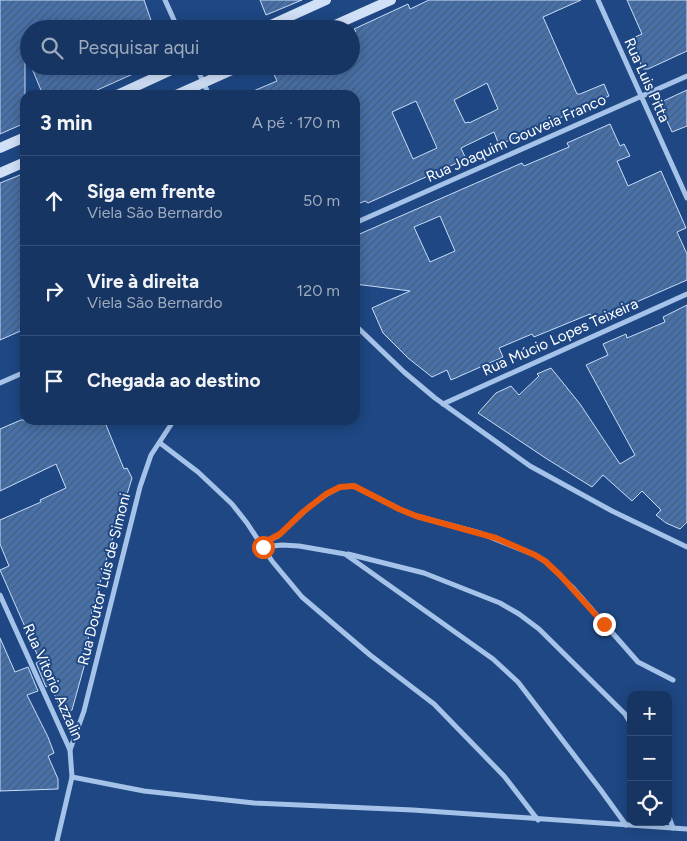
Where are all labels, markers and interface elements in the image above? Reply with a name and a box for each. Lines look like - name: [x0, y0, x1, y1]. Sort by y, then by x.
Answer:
- search box: [20, 20, 360, 75]
- icon: search: [38, 34, 66, 62]
- street label: Rua Luis Pitta: [620, 35, 674, 125]
- text: Pesquisar aqui: [78, 36, 199, 59]
- street label: Rua Joaquim Gouveia Franco: [423, 90, 609, 186]
- text: 3 min: [40, 110, 92, 135]
- text: A pé · 170 m: [252, 113, 340, 132]
- text: Siga em frente: [87, 180, 215, 203]
- icon: ahead: [40, 187, 68, 215]
- text: 50 m: [303, 191, 340, 210]
- text: Viela São Bernardo: [87, 203, 222, 222]
- text: Vire à direita: [87, 270, 199, 293]
- icon: right: [40, 277, 68, 305]
- text: 120 m: [297, 281, 340, 300]
- text: Viela São Bernardo: [87, 293, 222, 312]
- street label: Rua Múcio Lopes Teixeira: [479, 294, 641, 380]
- icon: arrive: [40, 367, 68, 395]
- text: Chegada ao destino: [87, 369, 260, 392]
- street label: Rua Doutor Luis de Simoni: [74, 491, 134, 667]
- route start: [252, 536, 275, 559]
- route end: [593, 613, 616, 636]
- street label: Rua Vitorio Azzalin: [19, 621, 87, 743]
- map controls: [627, 691, 672, 826]
- button: +: [627, 691, 672, 736]
- button: −: [627, 736, 672, 781]
- button: locate: [627, 781, 672, 826]

